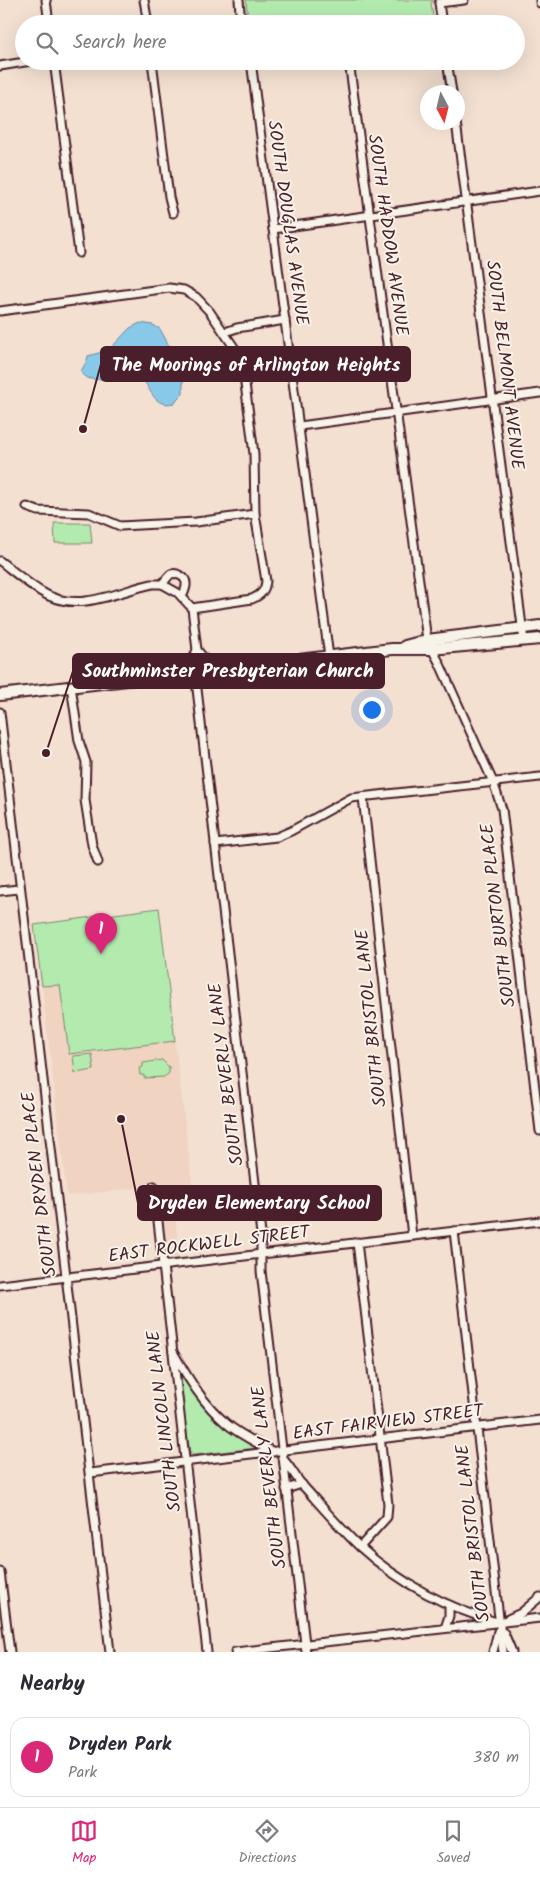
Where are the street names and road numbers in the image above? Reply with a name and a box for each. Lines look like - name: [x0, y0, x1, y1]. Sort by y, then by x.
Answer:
- street label: SOUTH DOUGLAS AVENUE: [258, 119, 316, 328]
- street label: SOUTH HADDOW AVENUE: [358, 132, 416, 338]
- street label: SOUTH BELMONT AVENUE: [477, 259, 531, 472]
- street label: SOUTH BURTON PLACE: [473, 821, 525, 1009]
- street label: SOUTH BRISTOL LANE: [348, 927, 396, 1108]
- street label: SOUTH BEVERLY LANE: [201, 981, 253, 1167]
- street label: SOUTH DRYDEN PLACE: [14, 1089, 66, 1278]
- street label: EAST ROCKWELL STREET: [107, 1218, 313, 1272]
- street label: SOUTH LINCOLN LANE: [139, 1328, 191, 1513]
- street label: SOUTH BEVERLY LANE: [244, 1384, 296, 1570]
- street label: EAST FAIRVIEW STREET: [291, 1397, 486, 1449]
- street label: SOUTH BRISTOL LANE: [449, 1442, 499, 1623]

